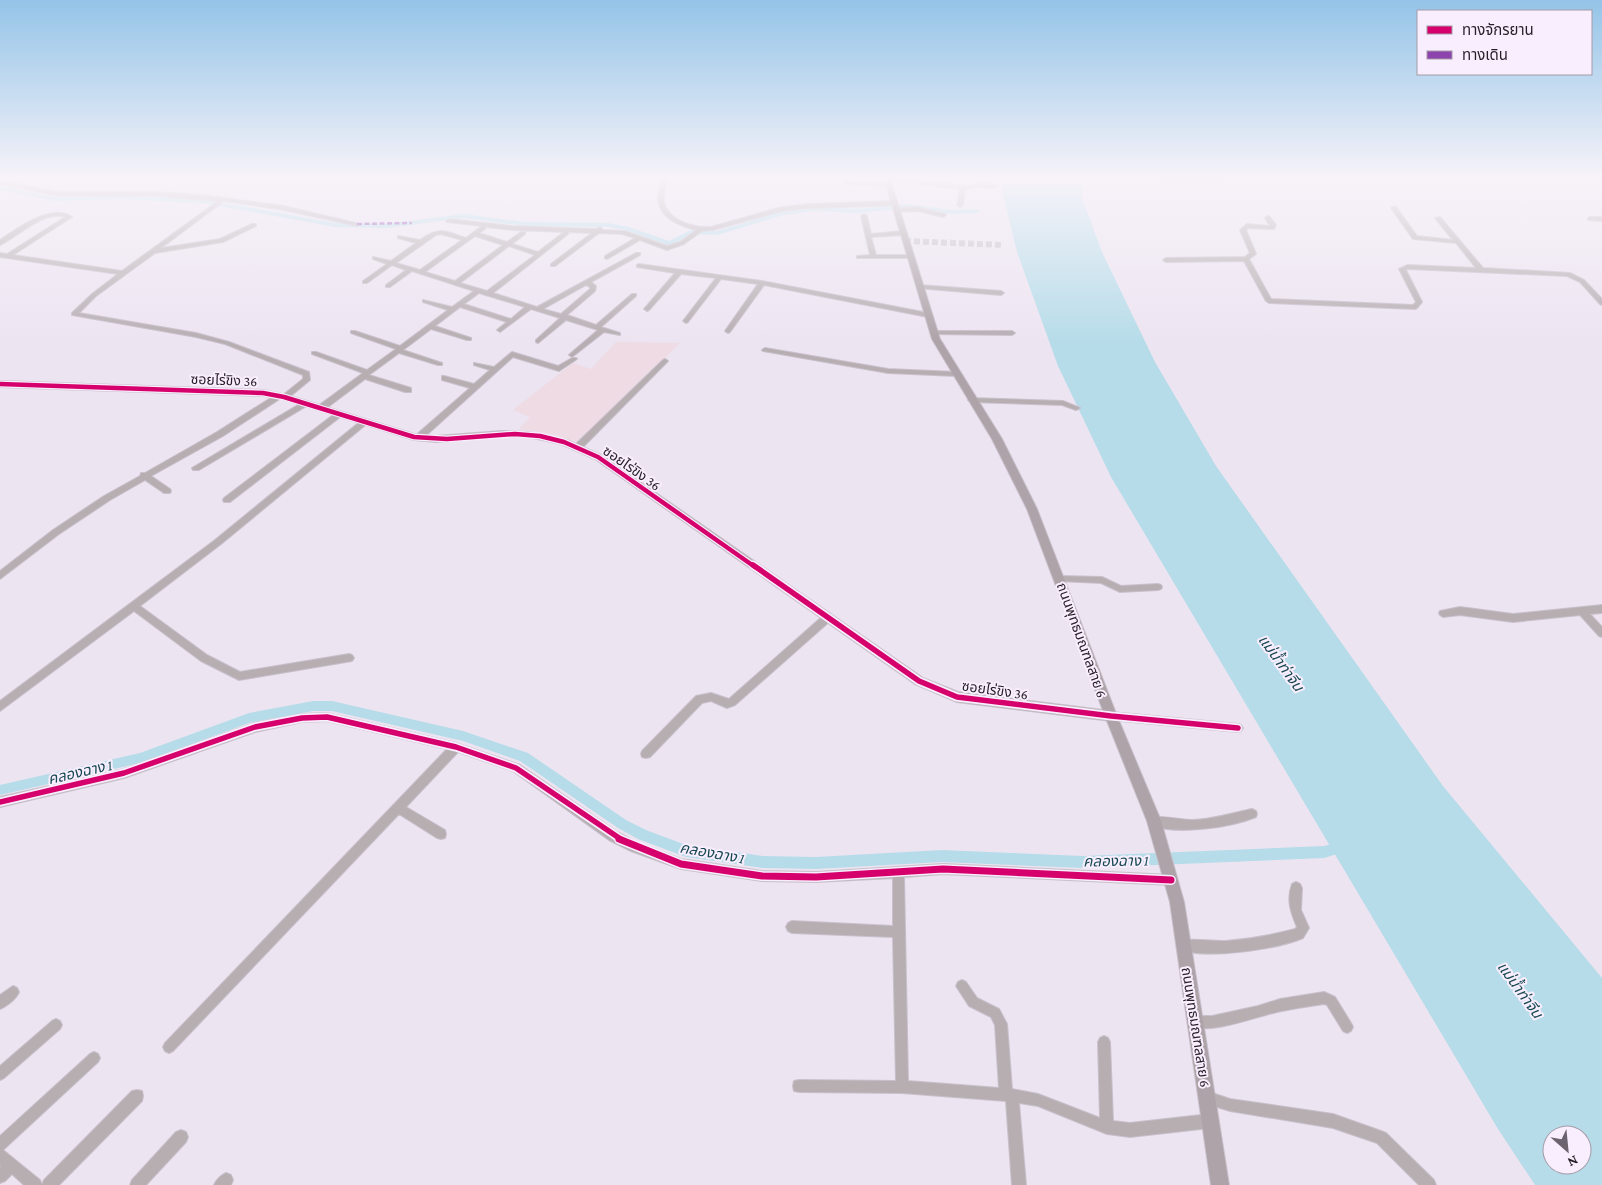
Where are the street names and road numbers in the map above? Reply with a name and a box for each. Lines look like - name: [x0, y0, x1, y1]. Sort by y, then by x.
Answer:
- street label: ซอยไร่ขิง 36: [190, 371, 258, 389]
- street label: ซอยไร่ขิง 36: [600, 442, 664, 494]
- street label: ถนนพุทธมณฑลสาย 6: [1053, 580, 1110, 700]
- street label: ซอยไร่ขิง 36: [961, 677, 1029, 703]
- street label: ถนนพุทธมณฑลสาย 6: [1178, 966, 1213, 1088]

